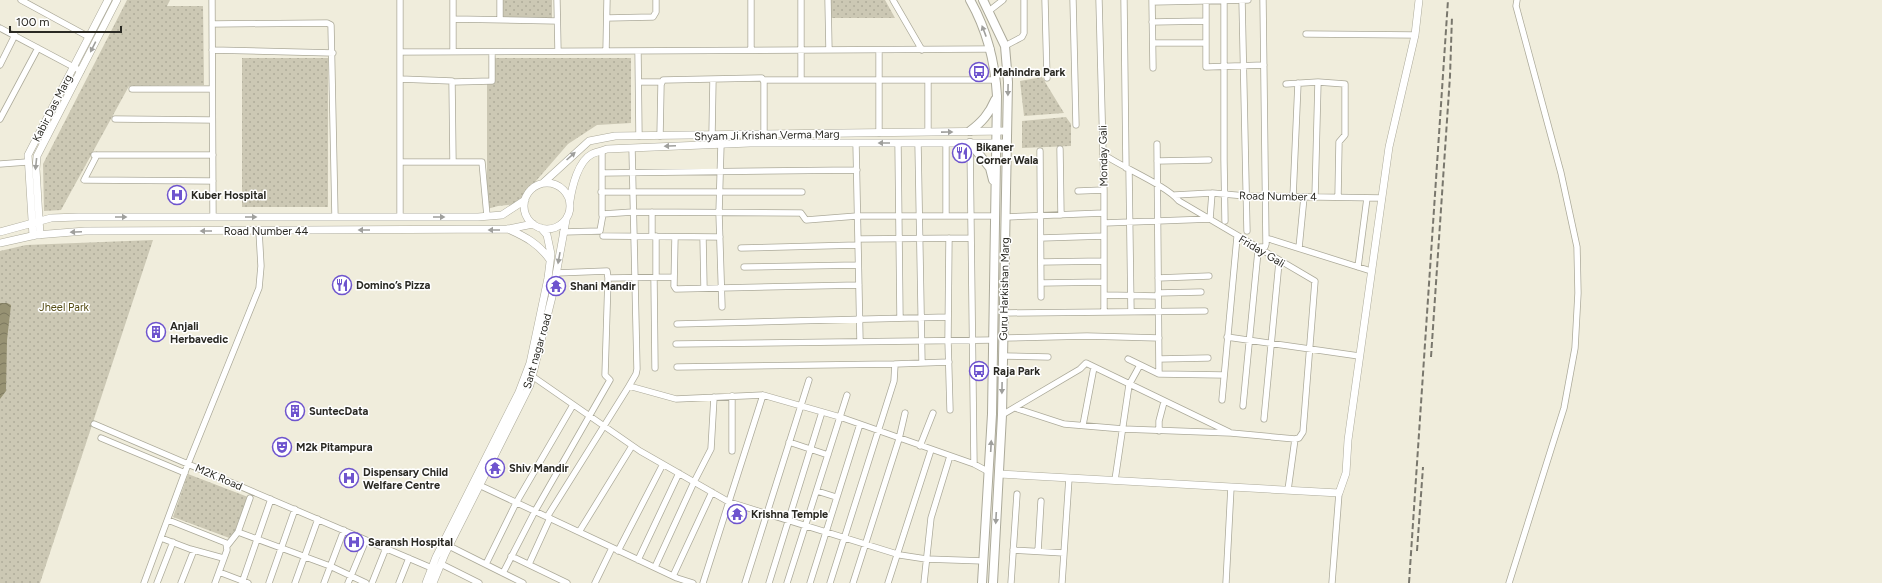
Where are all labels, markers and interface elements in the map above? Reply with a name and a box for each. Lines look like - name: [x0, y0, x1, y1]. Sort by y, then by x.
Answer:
- scale bar: [10, 8, 121, 34]
- text: 100 m: [16, 15, 50, 29]
- one-way arrow: [981, 24, 987, 36]
- one-way arrow: [89, 42, 96, 53]
- bus stop icon: Mahindra Park: [968, 61, 990, 83]
- place label: Mahindra Park: [993, 66, 1065, 79]
- street label: Kabir Das Marg: [30, 72, 75, 144]
- one-way arrow: [1005, 84, 1011, 97]
- street label: Monday Gali: [1096, 125, 1111, 187]
- street label: Shyam Ji Krishan Verma Marg: [694, 128, 840, 143]
- one-way arrow: [941, 129, 954, 135]
- one-way arrow: [877, 140, 890, 146]
- place label: Bikaner Corner Wala: [976, 141, 1039, 167]
- restaurant icon: Bikaner Corner Wala: [951, 142, 973, 164]
- one-way arrow: [664, 143, 676, 150]
- one-way arrow: [566, 152, 577, 161]
- one-way arrow: [33, 158, 40, 170]
- hospital icon: Kuber Hospital: [166, 184, 188, 206]
- place label: Kuber Hospital: [191, 189, 266, 202]
- street label: Road Number 4: [1239, 189, 1317, 204]
- one-way arrow: [115, 214, 128, 220]
- one-way arrow: [245, 214, 258, 220]
- one-way arrow: [433, 214, 446, 220]
- street label: Road Number 44: [224, 225, 308, 238]
- one-way arrow: [357, 227, 370, 233]
- one-way arrow: [487, 227, 500, 233]
- one-way arrow: [70, 228, 82, 235]
- one-way arrow: [199, 228, 212, 234]
- street label: Friday Gali: [1236, 233, 1287, 270]
- street label: Guru Harkishan Marg: [997, 237, 1012, 341]
- one-way arrow: [556, 252, 562, 264]
- restaurant icon: Domino’s Pizza: [331, 274, 353, 296]
- temple icon: Shani Mandir: [545, 275, 567, 297]
- place label: Domino’s Pizza: [356, 279, 430, 292]
- place label: Shani Mandir: [570, 280, 637, 293]
- park label: Jheel Park: [39, 301, 90, 314]
- street label: Sant nagar road: [521, 312, 554, 390]
- place label: Anjali Herbavedic: [170, 320, 228, 346]
- building icon: Anjali Herbavedic: [145, 321, 167, 343]
- bus stop icon: Raja Park: [968, 360, 990, 382]
- place label: Raja Park: [993, 365, 1040, 378]
- one-way arrow: [999, 382, 1006, 394]
- building icon: SuntecData: [284, 400, 306, 422]
- place label: SuntecData: [309, 405, 368, 418]
- theatre icon: M2k Pitampura: [271, 436, 293, 458]
- one-way arrow: [987, 440, 994, 452]
- place label: M2k Pitampura: [296, 441, 373, 454]
- temple icon: Shiv Mandir: [484, 457, 506, 479]
- street label: M2K Road: [193, 462, 244, 493]
- place label: Shiv Mandir: [509, 462, 570, 475]
- place label: Dispensary Child Welfare Centre: [363, 466, 448, 492]
- hospital icon: Dispensary Child Welfare Centre: [338, 467, 360, 489]
- temple icon: Krishna Temple: [726, 503, 748, 525]
- place label: Krishna Temple: [751, 508, 828, 521]
- one-way arrow: [993, 512, 1000, 524]
- hospital icon: Saransh Hospital: [343, 531, 365, 553]
- place label: Saransh Hospital: [368, 536, 453, 549]

